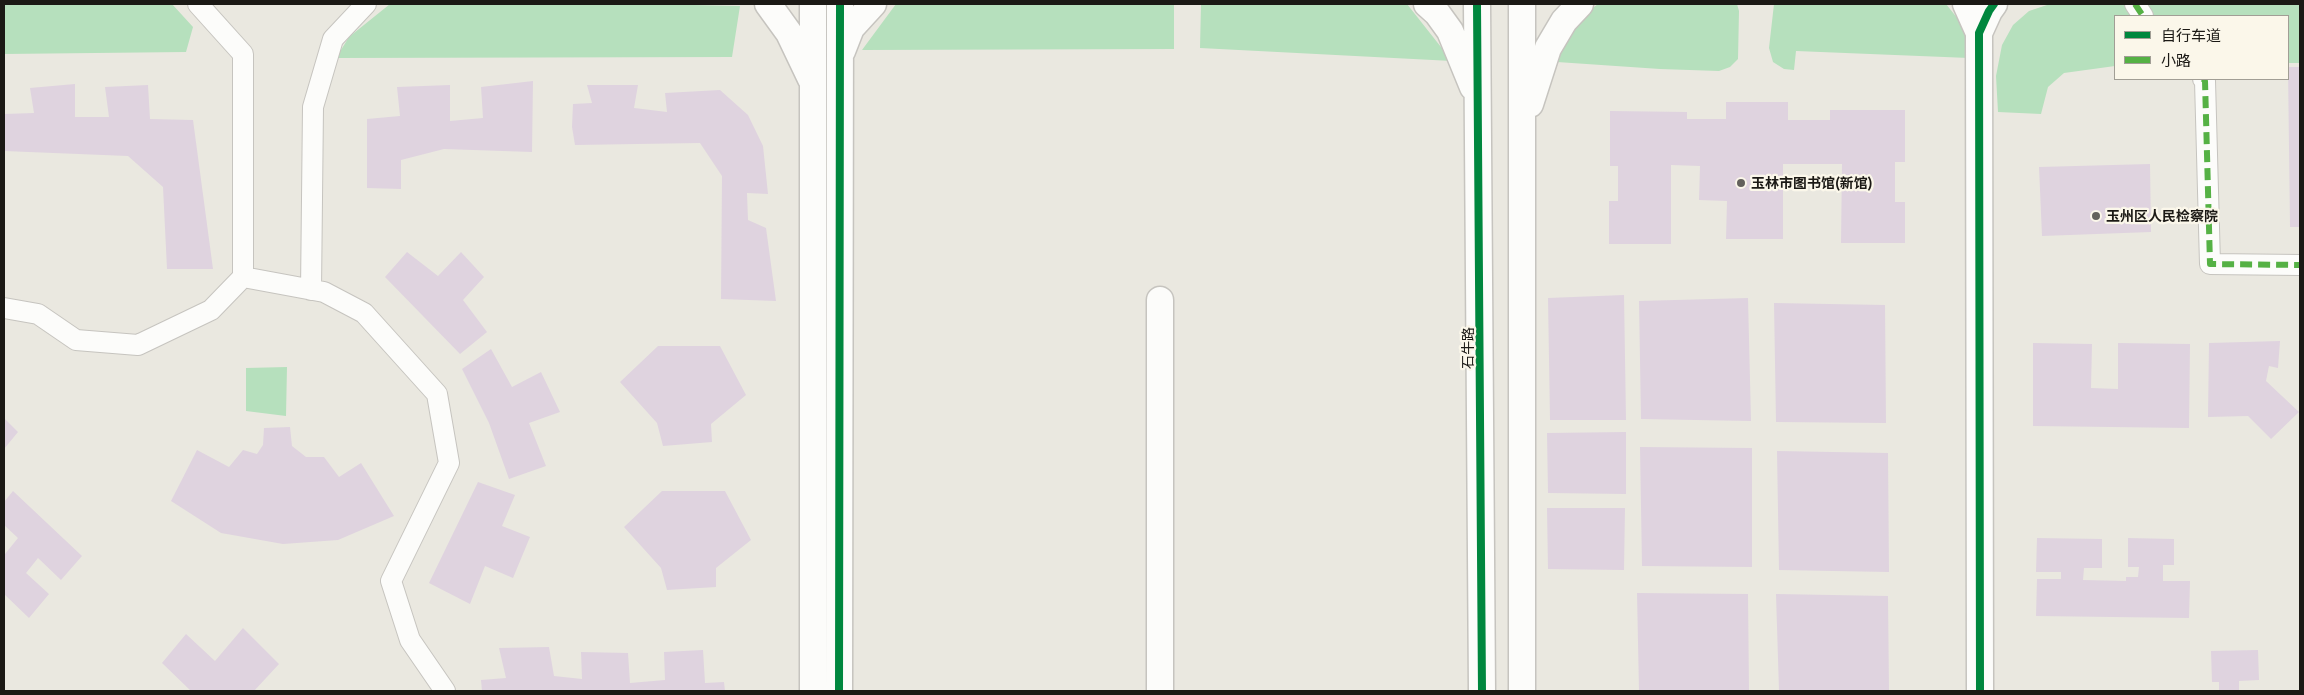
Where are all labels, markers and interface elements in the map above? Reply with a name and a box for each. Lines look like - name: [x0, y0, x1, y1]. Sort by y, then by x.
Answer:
- legend: [2114, 15, 2289, 80]
- text: 自行车道: [2161, 27, 2221, 44]
- text: 小路: [2161, 52, 2191, 69]
- place label: 玉林市图书馆(新馆): [1751, 175, 1873, 191]
- marker: 玉林市图书馆(新馆): [1735, 177, 1747, 189]
- place label: 玉州区人民检察院: [2106, 208, 2218, 224]
- marker: 玉州区人民检察院: [2090, 210, 2102, 222]
- street label: 石牛路: [1460, 327, 1476, 369]

